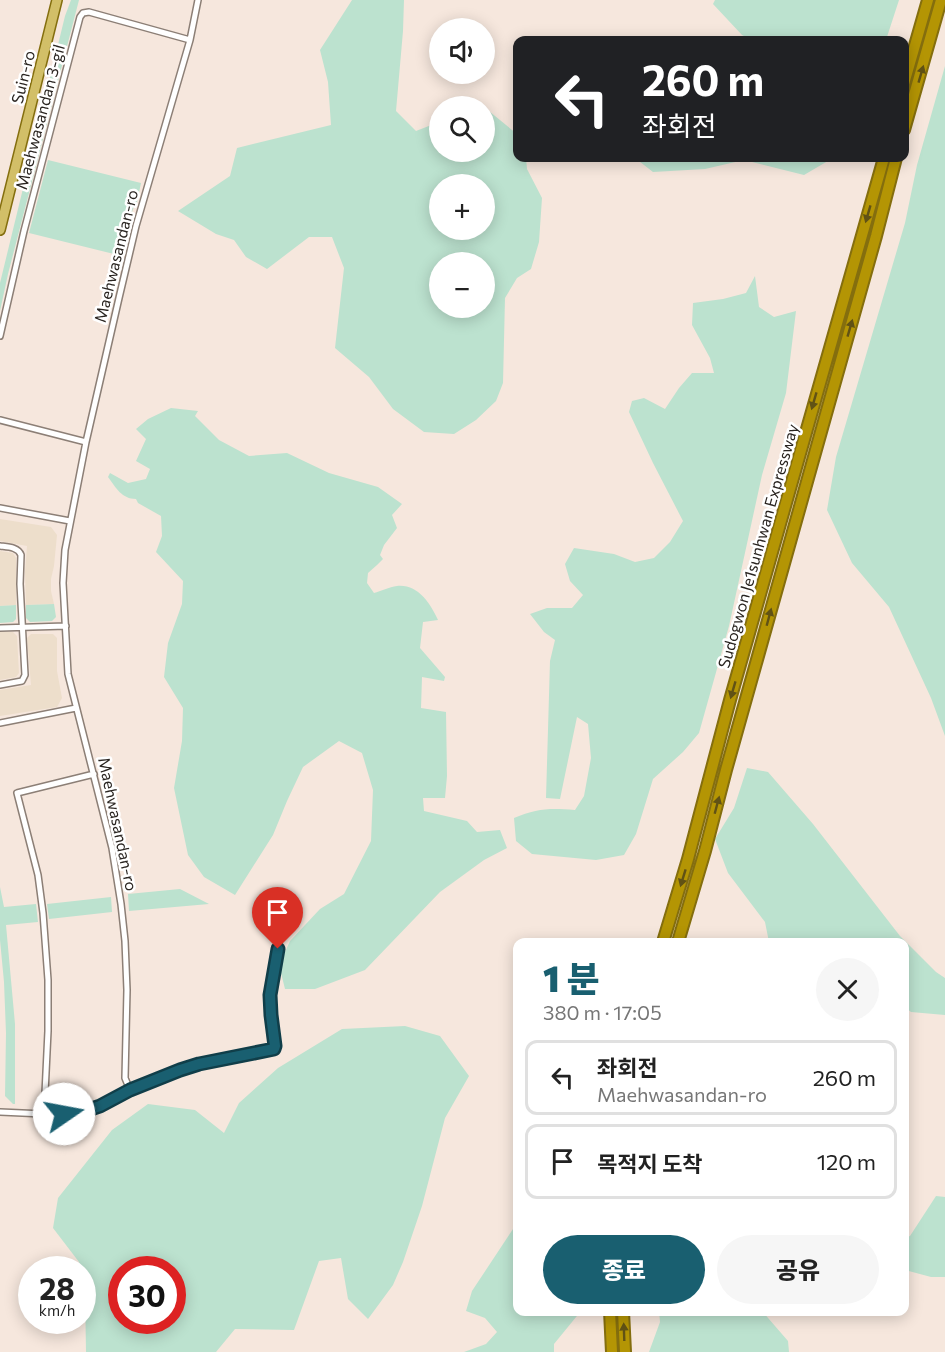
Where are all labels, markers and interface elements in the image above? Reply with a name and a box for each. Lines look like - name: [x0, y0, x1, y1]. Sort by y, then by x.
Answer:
- map controls: [429, 18, 495, 318]
- button: sound: [429, 18, 495, 84]
- street label: Maehwasandan 3-gil: [11, 42, 68, 191]
- street label: Suin-ro: [7, 48, 38, 105]
- text: 260 m: [642, 53, 764, 105]
- icon: left: [543, 60, 621, 138]
- one-way arrow: [916, 65, 926, 83]
- button: search: [429, 96, 495, 162]
- text: 좌회전: [642, 109, 717, 142]
- button: +: [429, 174, 495, 240]
- street label: Maehwasandan-ro: [90, 188, 141, 324]
- one-way arrow: [863, 205, 872, 223]
- button: −: [429, 252, 495, 318]
- one-way arrow: [846, 319, 855, 337]
- one-way arrow: [809, 392, 819, 410]
- street label: Sudogwon Je1sunhwan Expressway: [713, 422, 802, 670]
- one-way arrow: [764, 608, 774, 626]
- one-way arrow: [728, 681, 737, 699]
- street label: Maehwasandan-ro: [95, 755, 142, 892]
- one-way arrow: [712, 796, 722, 814]
- one-way arrow: [678, 869, 687, 887]
- pin: [252, 887, 303, 949]
- icon: arrive: [261, 896, 294, 929]
- text: 1 분: [543, 955, 600, 999]
- button: close: [816, 958, 879, 1021]
- text: 380 m · 17:05: [543, 1000, 662, 1024]
- text: 좌회전: [597, 1054, 658, 1081]
- icon: left: [546, 1061, 579, 1094]
- text: 260 m: [813, 1064, 876, 1091]
- position arrow: [32, 1082, 96, 1146]
- text: Maehwasandan-ro: [597, 1082, 767, 1106]
- icon: arrive: [546, 1145, 579, 1178]
- text: 120 m: [817, 1148, 876, 1175]
- text: 목적지 도착: [597, 1150, 702, 1177]
- button: 종료: [543, 1235, 705, 1304]
- button: 공유: [717, 1235, 879, 1304]
- speed limit sign: 30: [108, 1256, 186, 1334]
- text: 28: [39, 1269, 75, 1306]
- text: km/h: [39, 1301, 75, 1319]
- one-way arrow: [619, 1322, 628, 1341]

